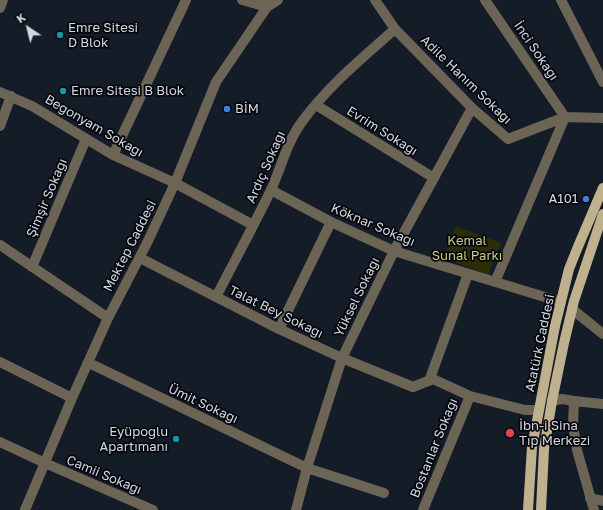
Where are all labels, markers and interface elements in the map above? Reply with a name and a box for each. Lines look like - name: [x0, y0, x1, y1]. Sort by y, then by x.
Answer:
- north arrow: [8, 8, 48, 48]
- text: K: [14, 10, 28, 25]
- street label: İnci Sokağı: [511, 18, 561, 84]
- place label: Emre Sitesi D Blok: [68, 20, 138, 51]
- marker: Emre Sitesi D Blok: [55, 30, 65, 40]
- street label: Adile Hanım Sokağı: [417, 33, 515, 127]
- place label: Emre Sitesi B Blok: [71, 83, 184, 99]
- marker: Emre Sitesi B Blok: [58, 86, 68, 96]
- street label: Begonyam Sokağı: [42, 92, 146, 160]
- place label: BİM: [235, 101, 259, 117]
- street label: Evrim Sokağı: [344, 103, 420, 159]
- marker: BİM: [222, 104, 232, 114]
- street label: Ardıç Sokağı: [243, 128, 289, 206]
- street label: Şimşir Sokağı: [23, 156, 71, 240]
- place label: A101: [549, 191, 578, 207]
- marker: A101: [581, 194, 591, 204]
- street label: Mektep Caddesi: [100, 198, 160, 294]
- street label: Köknar Sokağı: [329, 200, 417, 250]
- park label: Kemal Sunal Parkı: [432, 233, 502, 264]
- street label: Yüksel Sokağı: [331, 255, 383, 339]
- street label: Talat Bey Sokağı: [226, 282, 326, 342]
- street label: Atatürk Caddesi: [522, 293, 558, 393]
- street label: Ümit Sokağı: [166, 381, 240, 427]
- street label: Bostanlar Sokağı: [407, 396, 461, 500]
- place label: İbn-i Sina Tıp Merkezi: [519, 418, 590, 449]
- place label: Eyüpoğlu Apartımanı: [100, 424, 168, 455]
- marker: İbn-i Sina Tıp Merkezi: [504, 427, 516, 439]
- marker: Eyüpoğlu Apartımanı: [171, 434, 181, 444]
- street label: Camii Sokağı: [64, 452, 144, 498]

